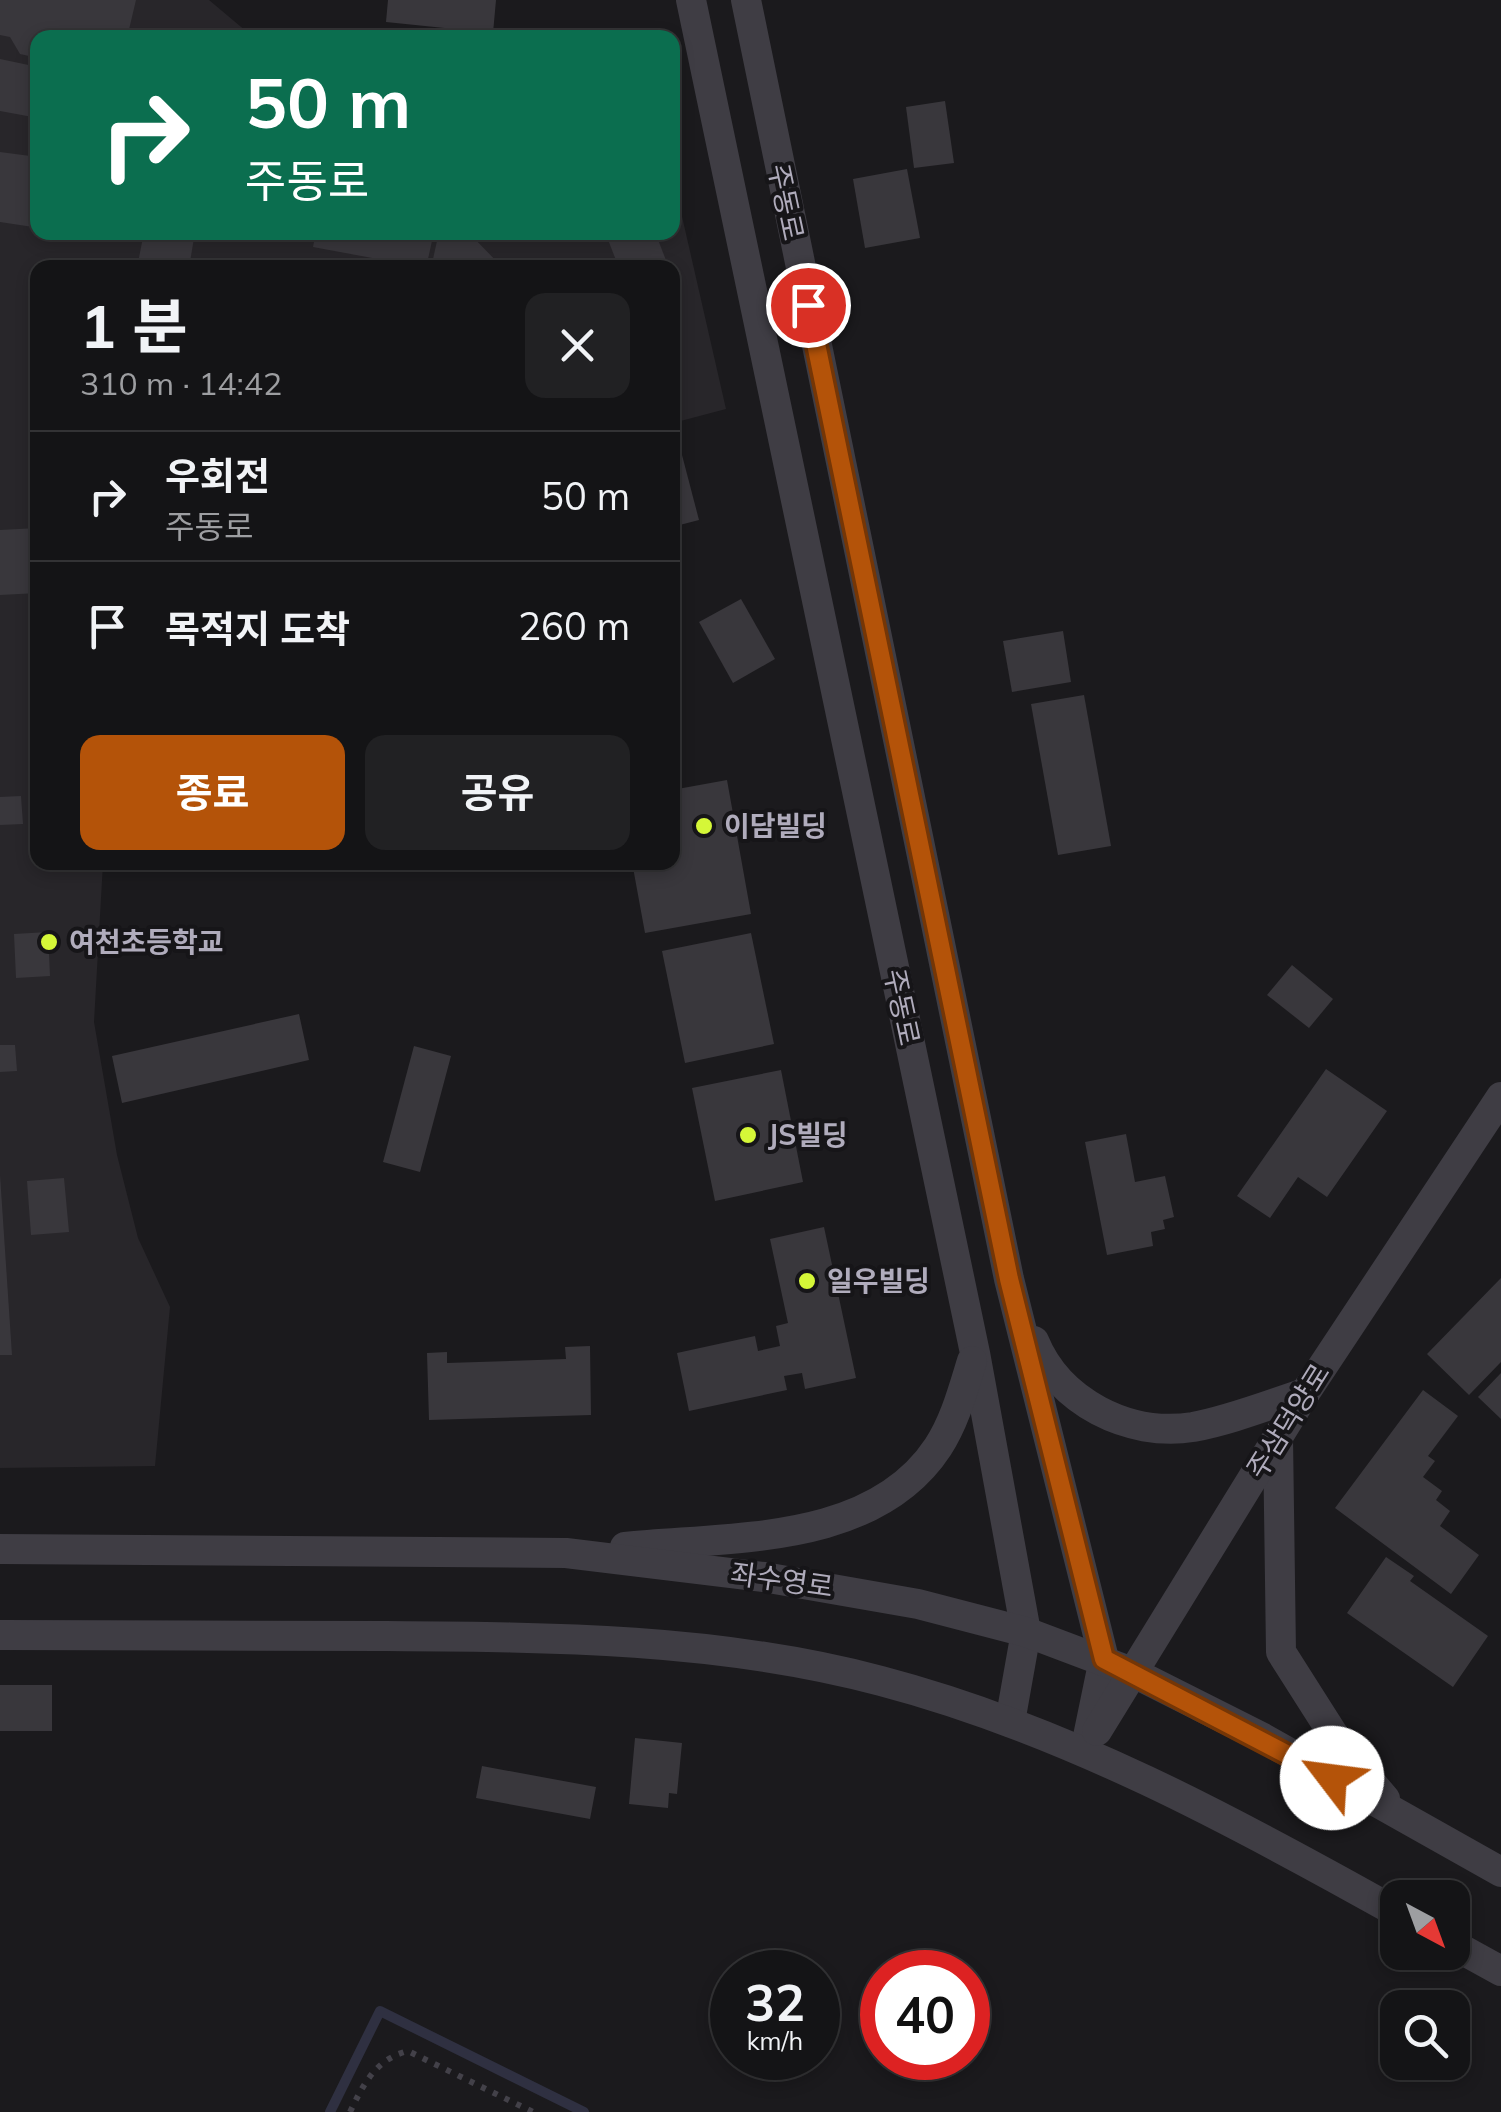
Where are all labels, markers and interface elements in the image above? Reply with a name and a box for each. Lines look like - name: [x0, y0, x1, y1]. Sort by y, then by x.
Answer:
- text: 50 m: [245, 58, 411, 146]
- icon: right: [80, 70, 210, 200]
- text: 주동로: [245, 152, 369, 208]
- street label: 주동로: [761, 160, 812, 243]
- pin: [766, 263, 851, 348]
- icon: arrive: [781, 278, 836, 333]
- text: 1 분: [80, 288, 188, 363]
- button: close: [525, 293, 630, 398]
- text: 310 m · 14:42: [80, 363, 282, 403]
- text: 우회전: [165, 452, 270, 500]
- icon: right: [80, 469, 135, 524]
- text: 50 m: [541, 472, 630, 520]
- text: 주동로: [165, 506, 253, 546]
- icon: arrive: [80, 599, 135, 654]
- text: 260 m: [518, 602, 630, 650]
- text: 목적지 도착: [165, 605, 350, 653]
- button: 종료: [80, 735, 345, 850]
- button: 공유: [365, 735, 630, 850]
- place label: 이담빌딩: [724, 808, 827, 843]
- marker: 이담빌딩: [693, 815, 715, 837]
- place label: 여천초등학교: [69, 924, 224, 959]
- marker: 여천초등학교: [38, 931, 60, 953]
- street label: 주동로: [877, 965, 928, 1048]
- place label: JS빌딩: [768, 1117, 848, 1152]
- marker: JS빌딩: [737, 1124, 759, 1146]
- place label: 일우빌딩: [827, 1263, 930, 1298]
- marker: 일우빌딩: [796, 1270, 818, 1292]
- street label: 주삼덕양로: [1239, 1357, 1337, 1485]
- street label: 좌수영로: [729, 1555, 836, 1604]
- position arrow: [1280, 1726, 1384, 1830]
- north arrow: [1380, 1880, 1470, 1970]
- map controls: [1380, 1880, 1470, 2080]
- speed limit sign: 40: [860, 1950, 990, 2080]
- text: 32: [745, 1971, 805, 2034]
- button: search: [1380, 1990, 1470, 2080]
- text: km/h: [747, 2025, 803, 2056]

